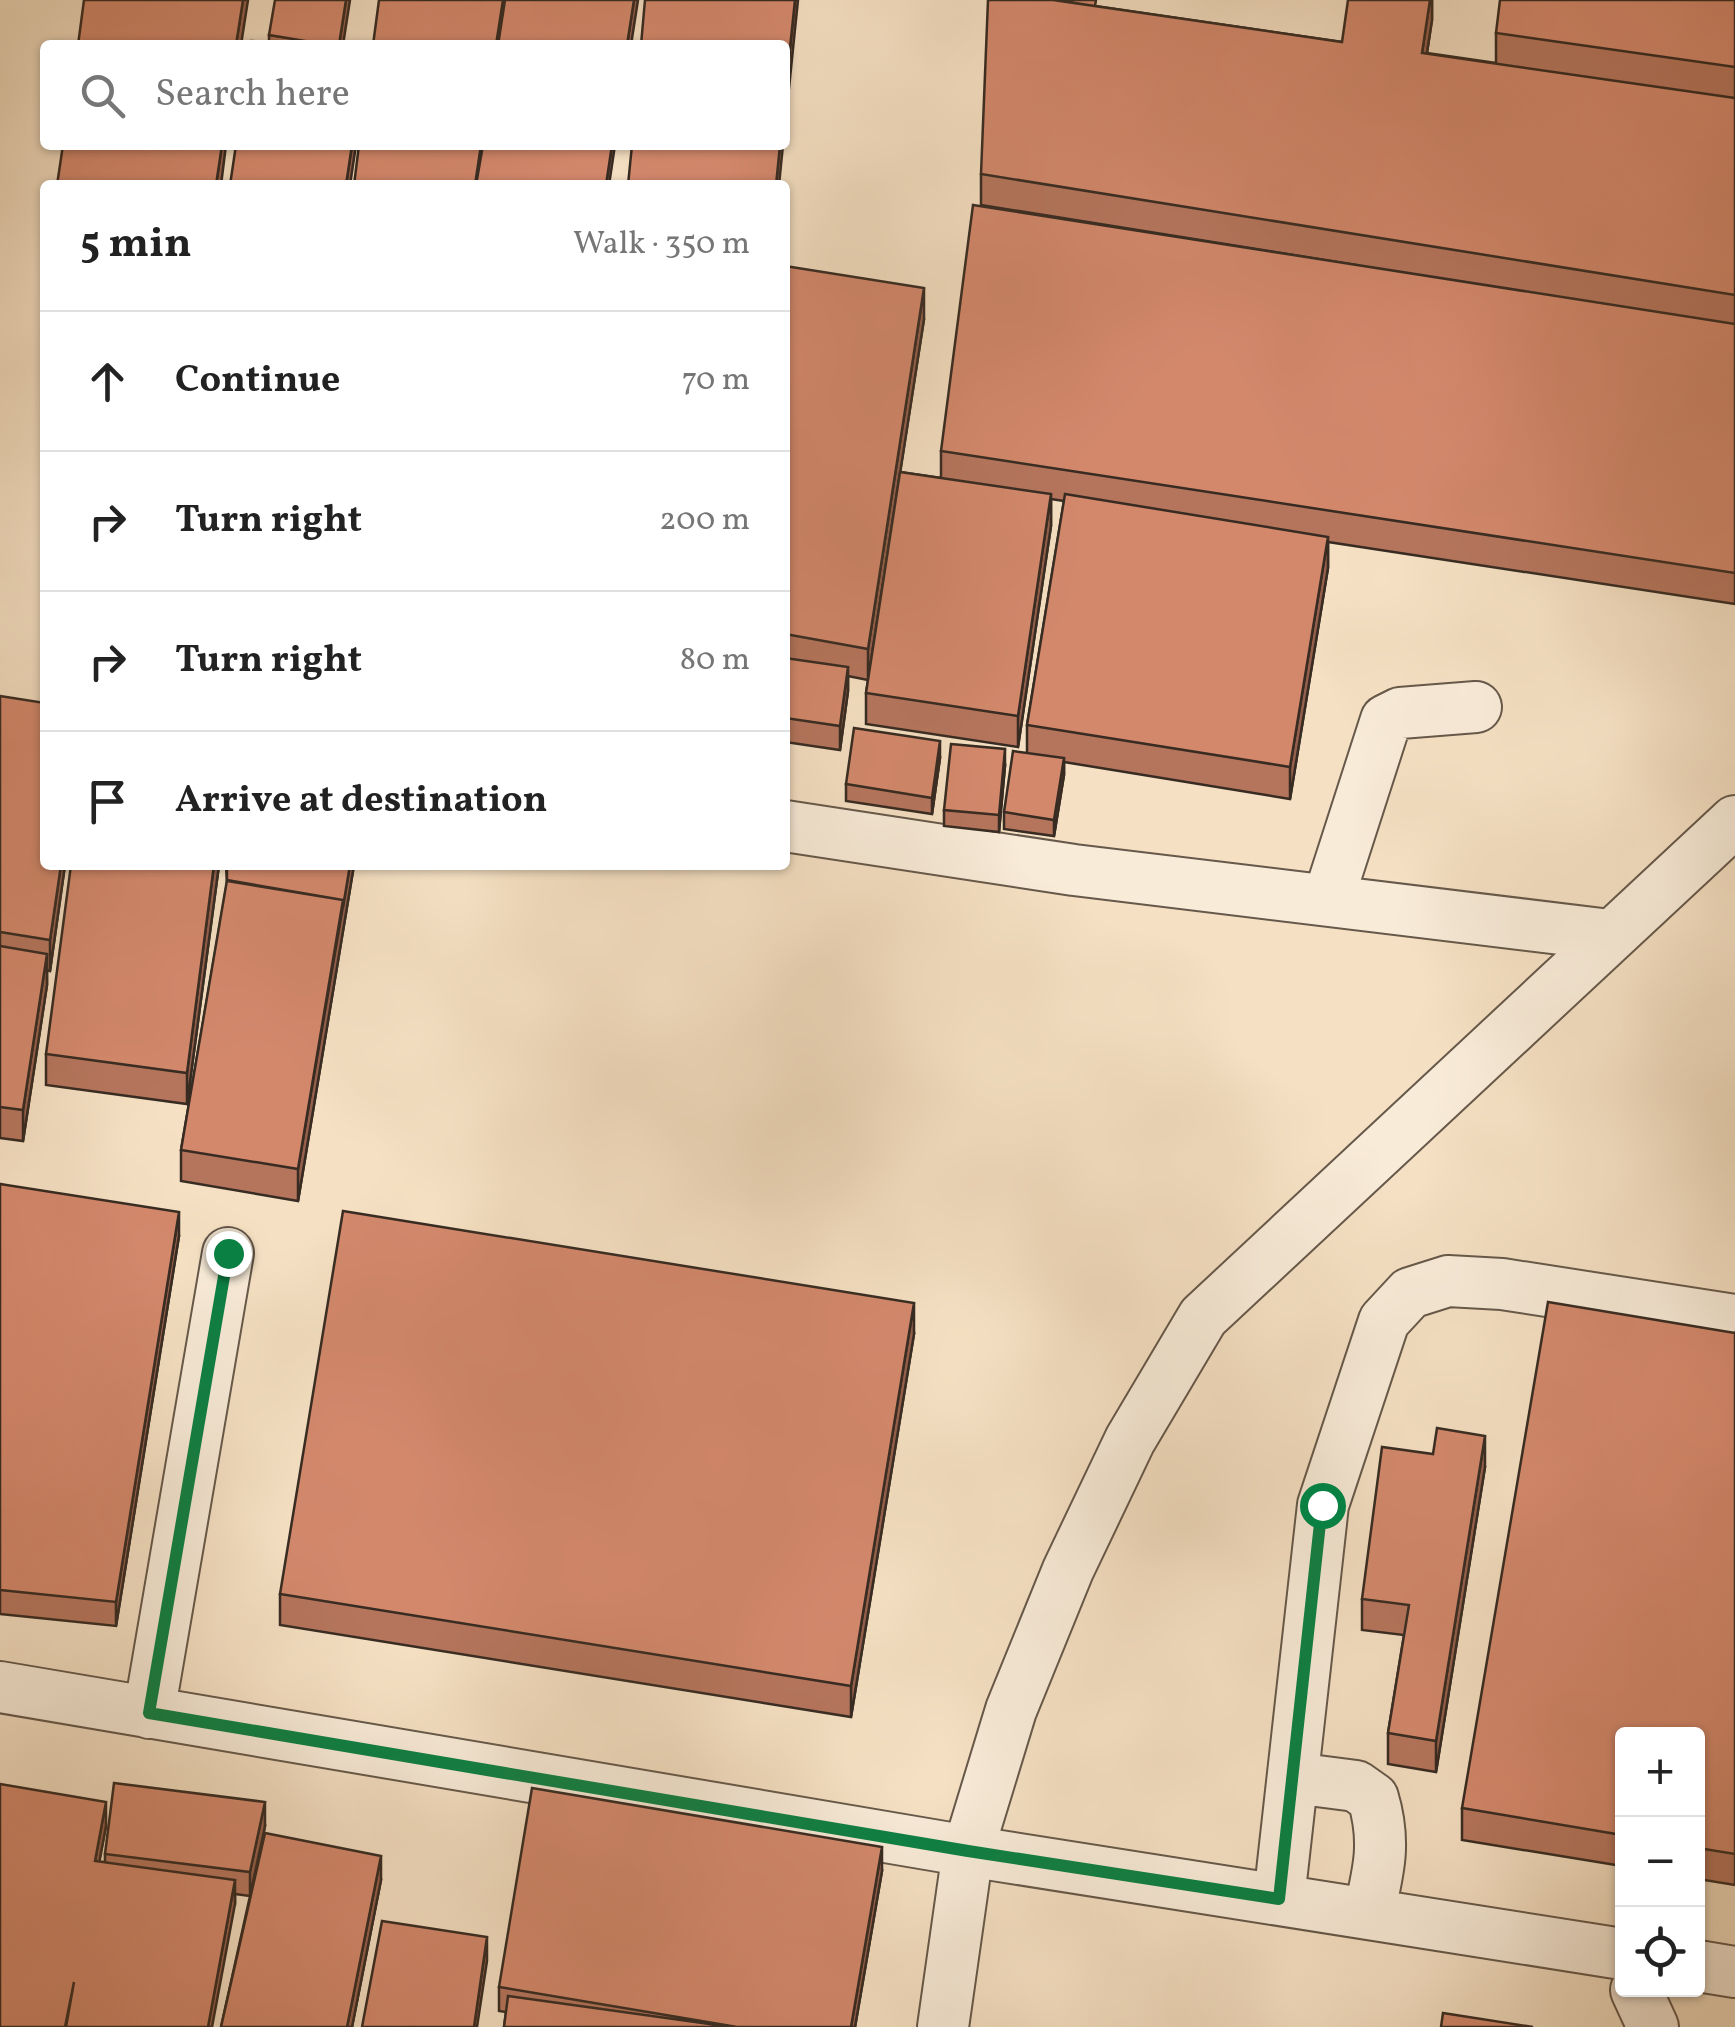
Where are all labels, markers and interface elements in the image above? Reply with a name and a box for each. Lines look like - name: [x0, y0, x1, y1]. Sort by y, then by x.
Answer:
- search box: [40, 40, 790, 150]
- icon: search: [75, 68, 130, 123]
- text: Search here: [155, 69, 350, 122]
- text: 5 min: [80, 216, 192, 275]
- text: Walk · 350 m: [573, 223, 750, 267]
- icon: ahead: [80, 354, 135, 409]
- text: Continue: [175, 355, 340, 408]
- text: 70 m: [682, 359, 750, 403]
- icon: right: [80, 494, 135, 549]
- text: Turn right: [175, 495, 362, 548]
- text: 200 m: [659, 499, 750, 543]
- icon: right: [80, 634, 135, 689]
- text: Turn right: [175, 635, 362, 688]
- text: 80 m: [680, 639, 750, 683]
- icon: arrive: [80, 774, 135, 829]
- text: Arrive at destination: [175, 775, 548, 828]
- route end: [206, 1231, 252, 1277]
- route start: [1300, 1483, 1346, 1529]
- map controls: [1615, 1727, 1705, 1997]
- button: +: [1615, 1727, 1705, 1817]
- button: −: [1615, 1817, 1705, 1907]
- button: locate: [1615, 1907, 1705, 1997]

